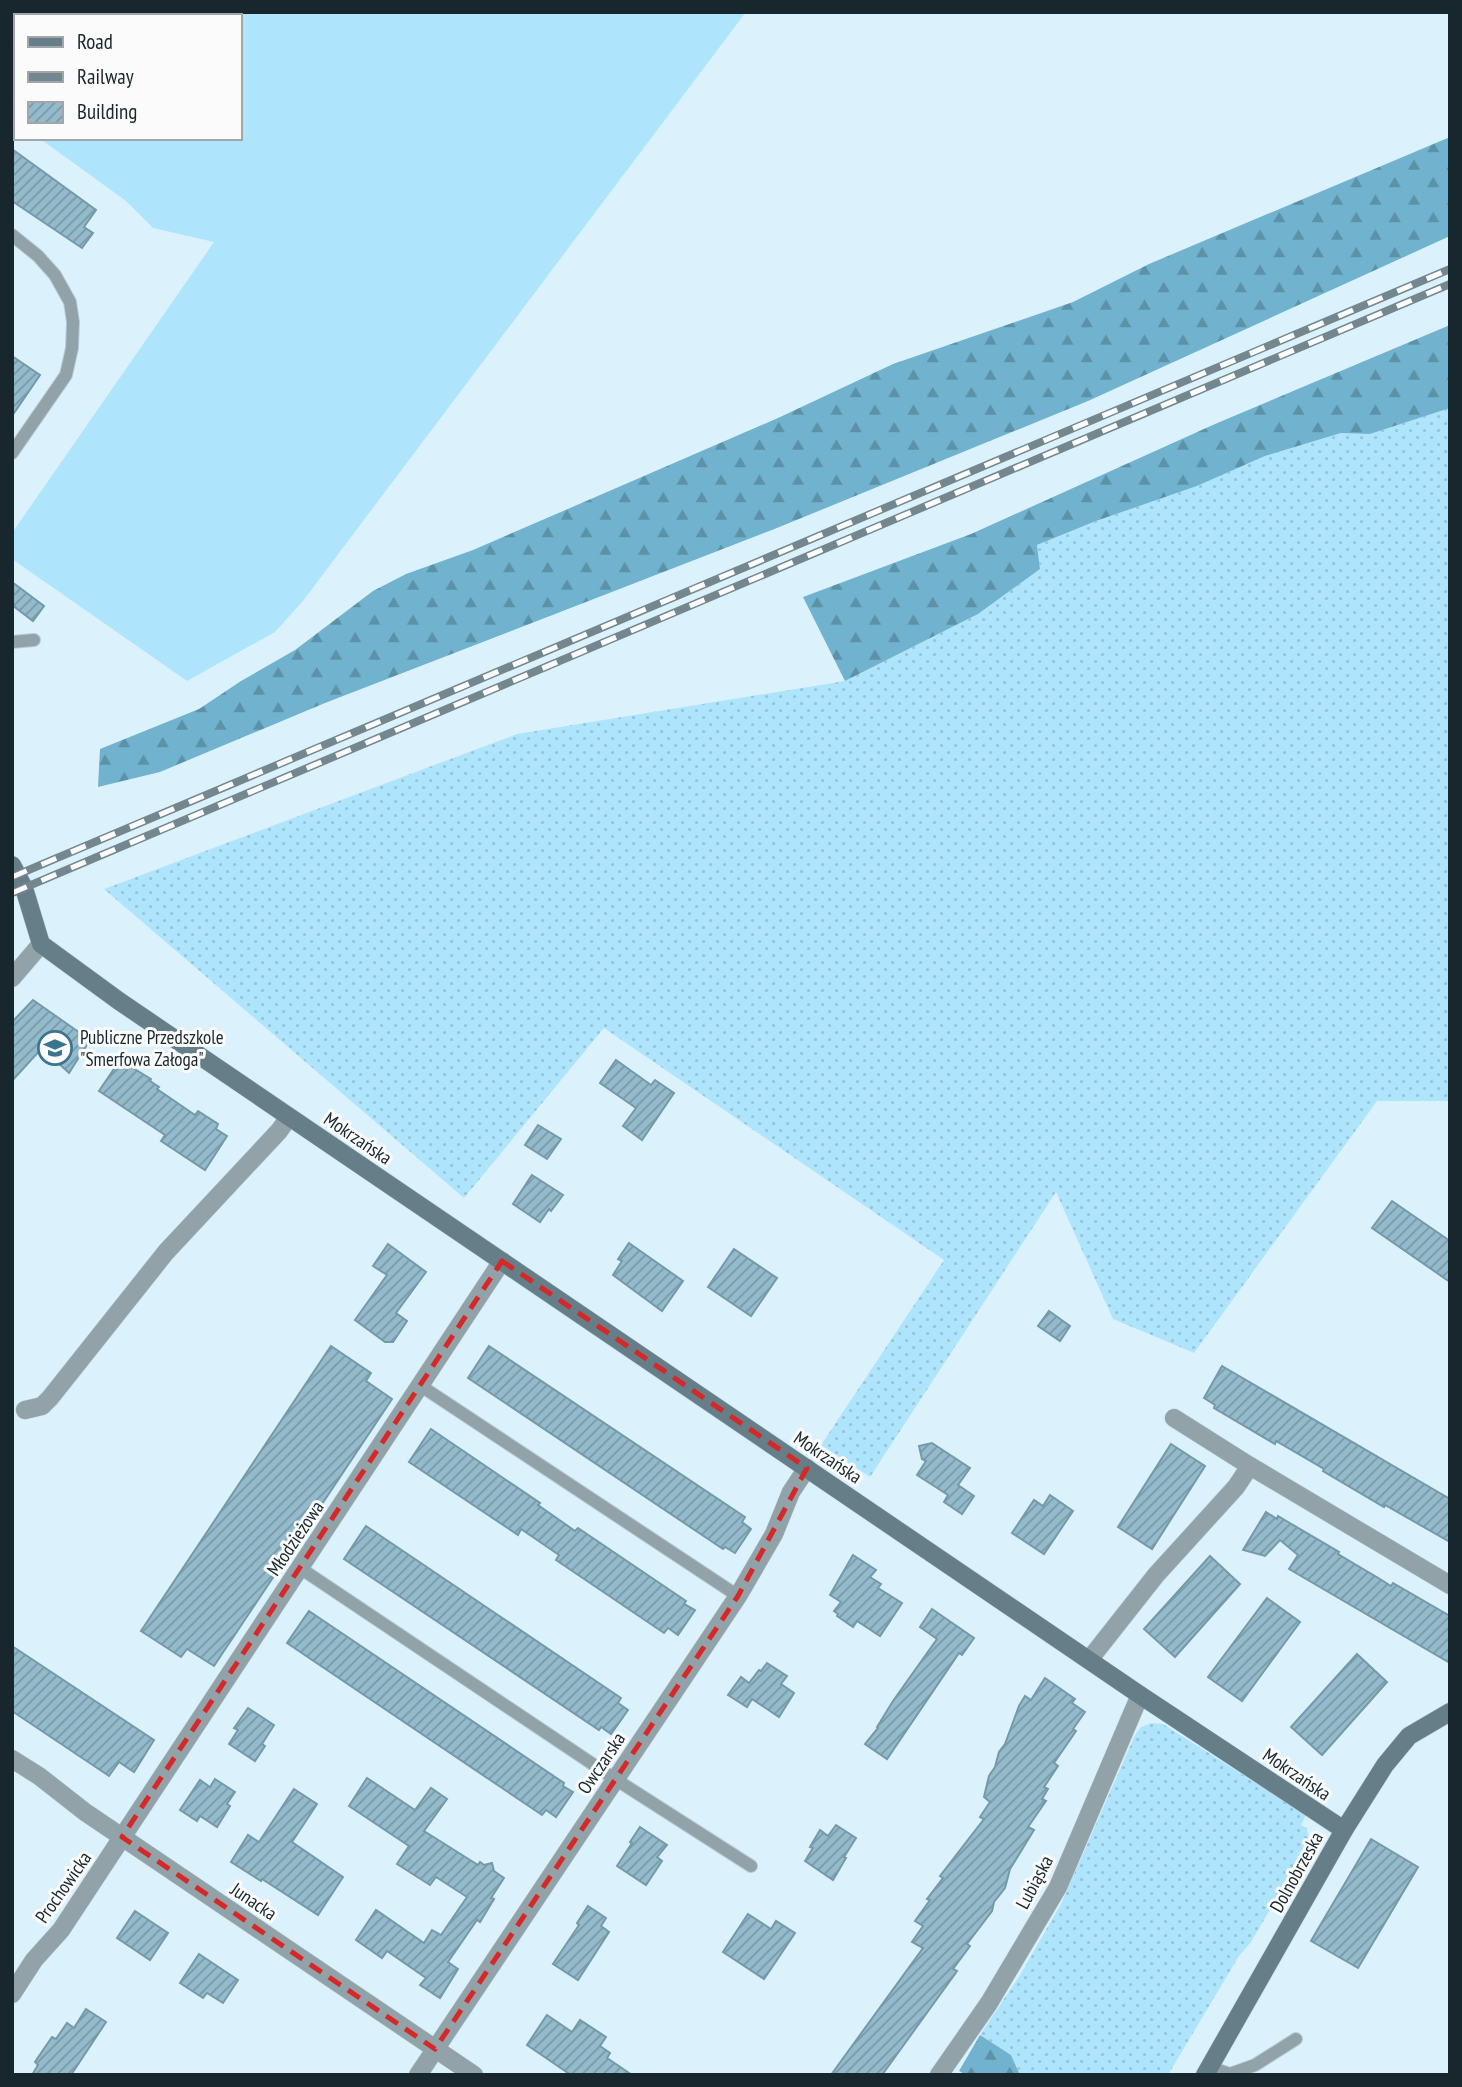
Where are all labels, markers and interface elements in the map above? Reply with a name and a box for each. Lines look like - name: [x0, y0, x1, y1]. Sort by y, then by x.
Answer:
- legend: [14, 14, 242, 140]
- text: Road: [77, 28, 113, 55]
- text: Railway: [77, 63, 134, 90]
- text: Building: [77, 98, 137, 125]
- place label: Publiczne Przedszkole "Smerfowa Załoga": [80, 1025, 224, 1071]
- school or university icon: Publiczne Przedszkole "Smerfowa Załoga": [36, 1029, 74, 1067]
- street label: Mokrzańska: [319, 1107, 397, 1169]
- street label: Mokrzańska: [789, 1426, 867, 1488]
- street label: Młodzieżowa: [261, 1496, 329, 1580]
- street label: Owczarska: [572, 1728, 630, 1798]
- street label: Mokrzańska: [1258, 1743, 1336, 1805]
- street label: Dolnobrzeska: [1264, 1827, 1328, 1917]
- street label: Prochowicka: [30, 1847, 96, 1927]
- street label: Lubiąska: [1010, 1851, 1058, 1913]
- street label: Junacka: [226, 1876, 282, 1925]

